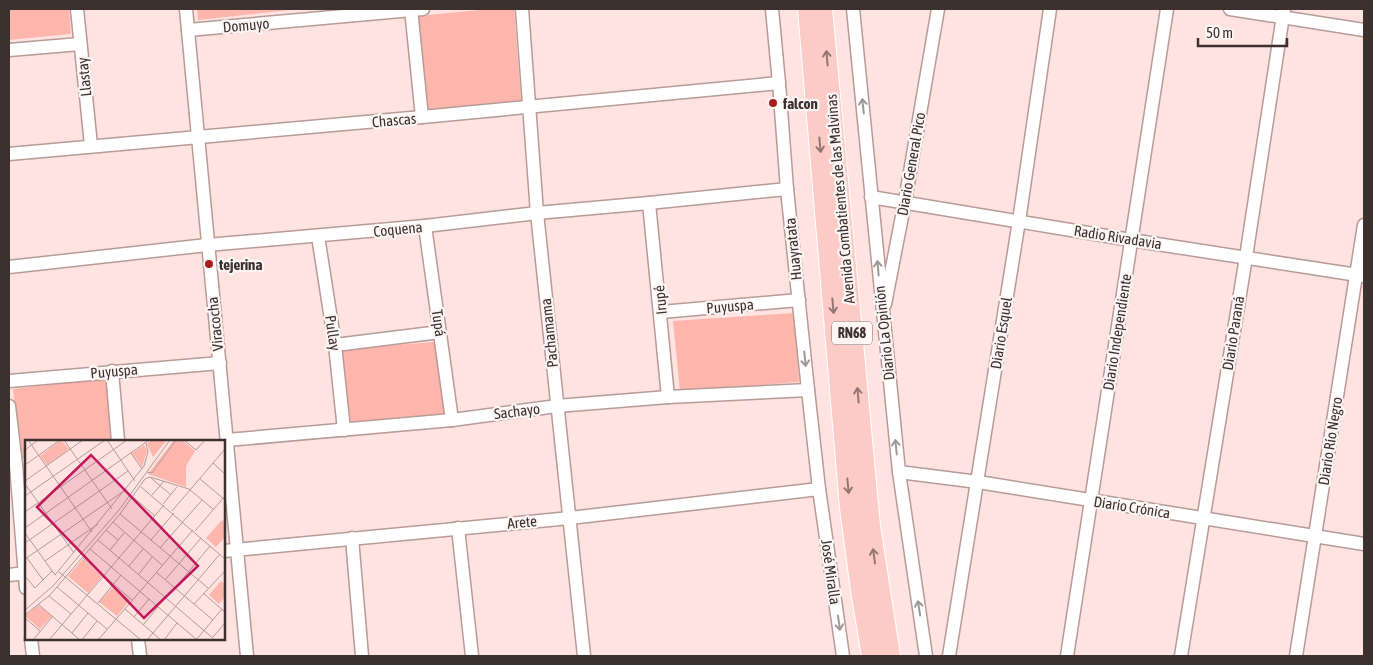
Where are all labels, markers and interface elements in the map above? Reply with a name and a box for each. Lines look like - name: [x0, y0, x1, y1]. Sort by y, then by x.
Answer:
- street label: Domuyo: [222, 15, 270, 35]
- scale bar: [1198, 15, 1287, 47]
- text: 50 m: [1206, 24, 1233, 41]
- one-way arrow: [822, 51, 832, 67]
- street label: Llastay: [73, 56, 95, 98]
- street label: Avenida Combatientes de las Malvinas: [822, 94, 858, 304]
- place label: falcon: [782, 95, 818, 112]
- marker: falcon: [767, 97, 779, 109]
- one-way arrow: [858, 99, 868, 115]
- street label: Chascas: [371, 110, 417, 130]
- street label: Diario General Pico: [894, 111, 928, 217]
- one-way arrow: [815, 136, 825, 152]
- street label: Huayratata: [781, 217, 805, 281]
- street label: Coquena: [373, 218, 423, 240]
- street label: Radio Rivadavia: [1073, 222, 1163, 252]
- place label: tejerina: [218, 256, 262, 273]
- marker: tejerina: [203, 258, 215, 270]
- one-way arrow: [873, 260, 883, 276]
- street label: Diario Independiente: [1099, 272, 1135, 391]
- street label: Irupé: [650, 284, 670, 316]
- street label: Diario La Opinión: [871, 285, 897, 381]
- street label: Puyuspa: [706, 295, 754, 317]
- street label: Diario Paraná: [1219, 295, 1247, 371]
- street label: Viracocha: [204, 296, 226, 352]
- street label: Diario Esquel: [987, 296, 1015, 370]
- street label: Pachamama: [537, 298, 561, 368]
- one-way arrow: [829, 298, 838, 314]
- street label: Tupá: [429, 308, 449, 338]
- street label: Pullay: [322, 314, 344, 352]
- road number: RN68: [832, 322, 872, 344]
- one-way arrow: [800, 351, 809, 367]
- street label: Puyuspa: [90, 360, 138, 382]
- one-way arrow: [853, 387, 863, 403]
- street label: Diario Río Negro: [1315, 395, 1345, 487]
- street label: Sachayo: [493, 400, 541, 422]
- inset map: [25, 440, 225, 640]
- one-way arrow: [891, 440, 901, 456]
- one-way arrow: [844, 478, 853, 494]
- street label: Diario Crónica: [1093, 493, 1172, 521]
- street label: Arete: [507, 512, 538, 532]
- street label: José Miralla: [818, 538, 844, 606]
- one-way arrow: [869, 549, 879, 565]
- one-way arrow: [914, 600, 924, 616]
- one-way arrow: [834, 615, 844, 631]

